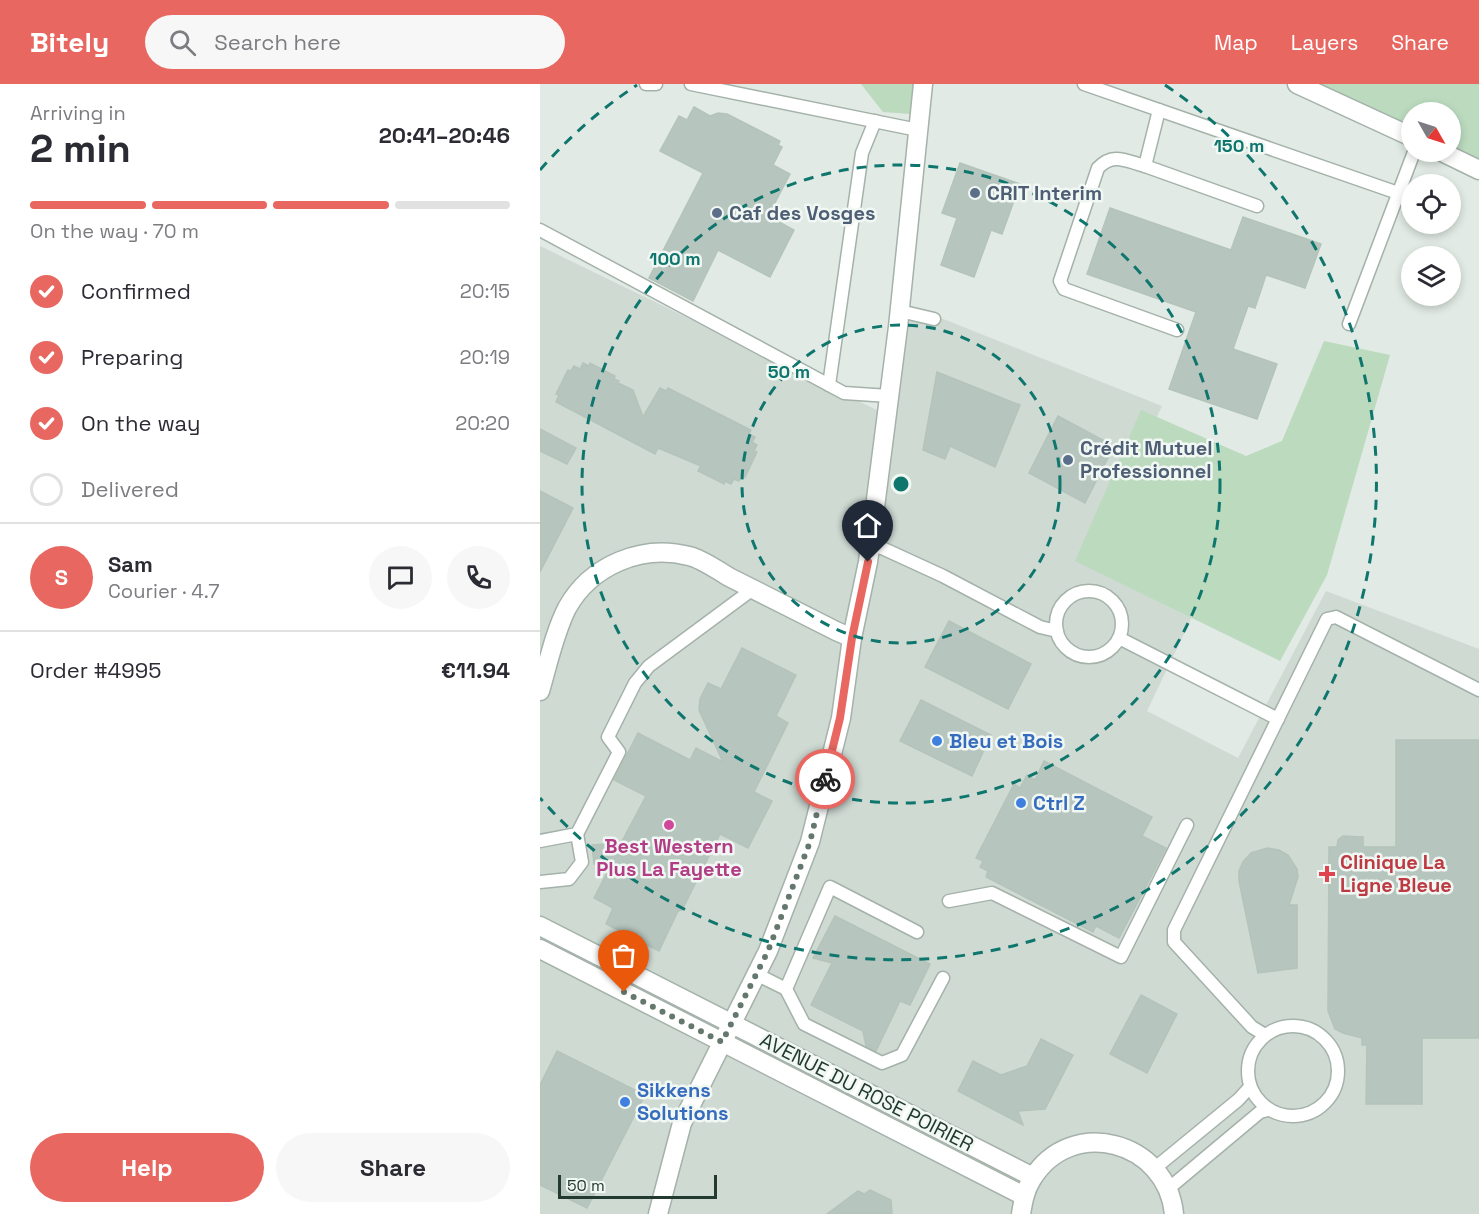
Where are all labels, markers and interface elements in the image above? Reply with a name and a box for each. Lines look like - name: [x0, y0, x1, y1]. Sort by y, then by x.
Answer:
- search box: [145, 15, 565, 69]
- text: Bitely: [30, 24, 109, 60]
- icon: search: [166, 26, 199, 59]
- text: Search here: [214, 28, 341, 56]
- text: Map: [1214, 29, 1258, 56]
- text: Layers: [1291, 29, 1358, 56]
- text: Share: [1391, 29, 1449, 56]
- text: Arriving in: [30, 100, 126, 126]
- north arrow: [1401, 102, 1461, 162]
- map controls: [1401, 102, 1461, 306]
- text: 20:41–20:46: [379, 121, 510, 149]
- text: 2 min: [30, 124, 131, 173]
- text: 150 m: [1214, 134, 1264, 157]
- button: locate: [1401, 174, 1461, 234]
- place label: CRIT Interim: [987, 180, 1102, 206]
- marker: CRIT Interim: [968, 186, 982, 200]
- place label: Caf des Vosges: [729, 200, 875, 226]
- marker: Caf des Vosges: [710, 206, 724, 220]
- text: On the way · 70 m: [30, 218, 199, 244]
- button: layers: [1401, 246, 1461, 306]
- text: 100 m: [649, 247, 701, 270]
- icon: check: [30, 275, 63, 308]
- text: Confirmed: [81, 277, 191, 305]
- text: 20:15: [460, 278, 510, 304]
- icon: check: [30, 341, 63, 374]
- text: Preparing: [81, 343, 183, 371]
- text: 20:19: [459, 344, 510, 370]
- text: 50 m: [768, 360, 810, 383]
- icon: check: [30, 407, 63, 440]
- text: On the way: [81, 409, 200, 437]
- text: 20:20: [455, 410, 510, 436]
- place label: Crédit Mutuel Professionnel: [1080, 435, 1213, 484]
- marker: Crédit Mutuel Professionnel: [1061, 453, 1075, 467]
- centre of rings: [891, 474, 911, 494]
- text: Delivered: [81, 475, 179, 503]
- pin: [842, 500, 893, 562]
- icon: home: [851, 509, 884, 542]
- button: chat: [369, 546, 432, 609]
- button: phone: [447, 546, 510, 609]
- text: Sam: [108, 550, 153, 578]
- text: S: [55, 563, 68, 591]
- text: Courier · 4.7: [108, 578, 219, 604]
- text: Order #4995: [30, 656, 161, 684]
- text: €11.94: [441, 656, 510, 684]
- place label: Bleu et Bois: [949, 728, 1063, 754]
- marker: Bleu et Bois: [930, 734, 944, 748]
- courier: [795, 749, 855, 809]
- icon: bike: [809, 763, 842, 796]
- place label: Ctrl Z: [1033, 790, 1085, 816]
- marker: Ctrl Z: [1014, 796, 1028, 810]
- marker: Best Western Plus La Fayette: [662, 818, 676, 832]
- place label: Best Western Plus La Fayette: [596, 833, 742, 882]
- place label: Clinique La Ligne Bleue: [1340, 849, 1452, 898]
- marker: Clinique La Ligne Bleue: [1318, 865, 1336, 883]
- pin: [598, 930, 649, 992]
- icon: bag: [607, 939, 640, 972]
- street label: AVENUE DU ROSE POIRIER: [756, 1027, 978, 1157]
- place label: Sikkens Solutions: [637, 1077, 728, 1126]
- marker: Sikkens Solutions: [618, 1095, 632, 1109]
- button: Help: [30, 1133, 264, 1202]
- button: Share: [276, 1133, 510, 1202]
- scale bar: [558, 1172, 717, 1200]
- text: 50 m: [567, 1175, 605, 1196]

